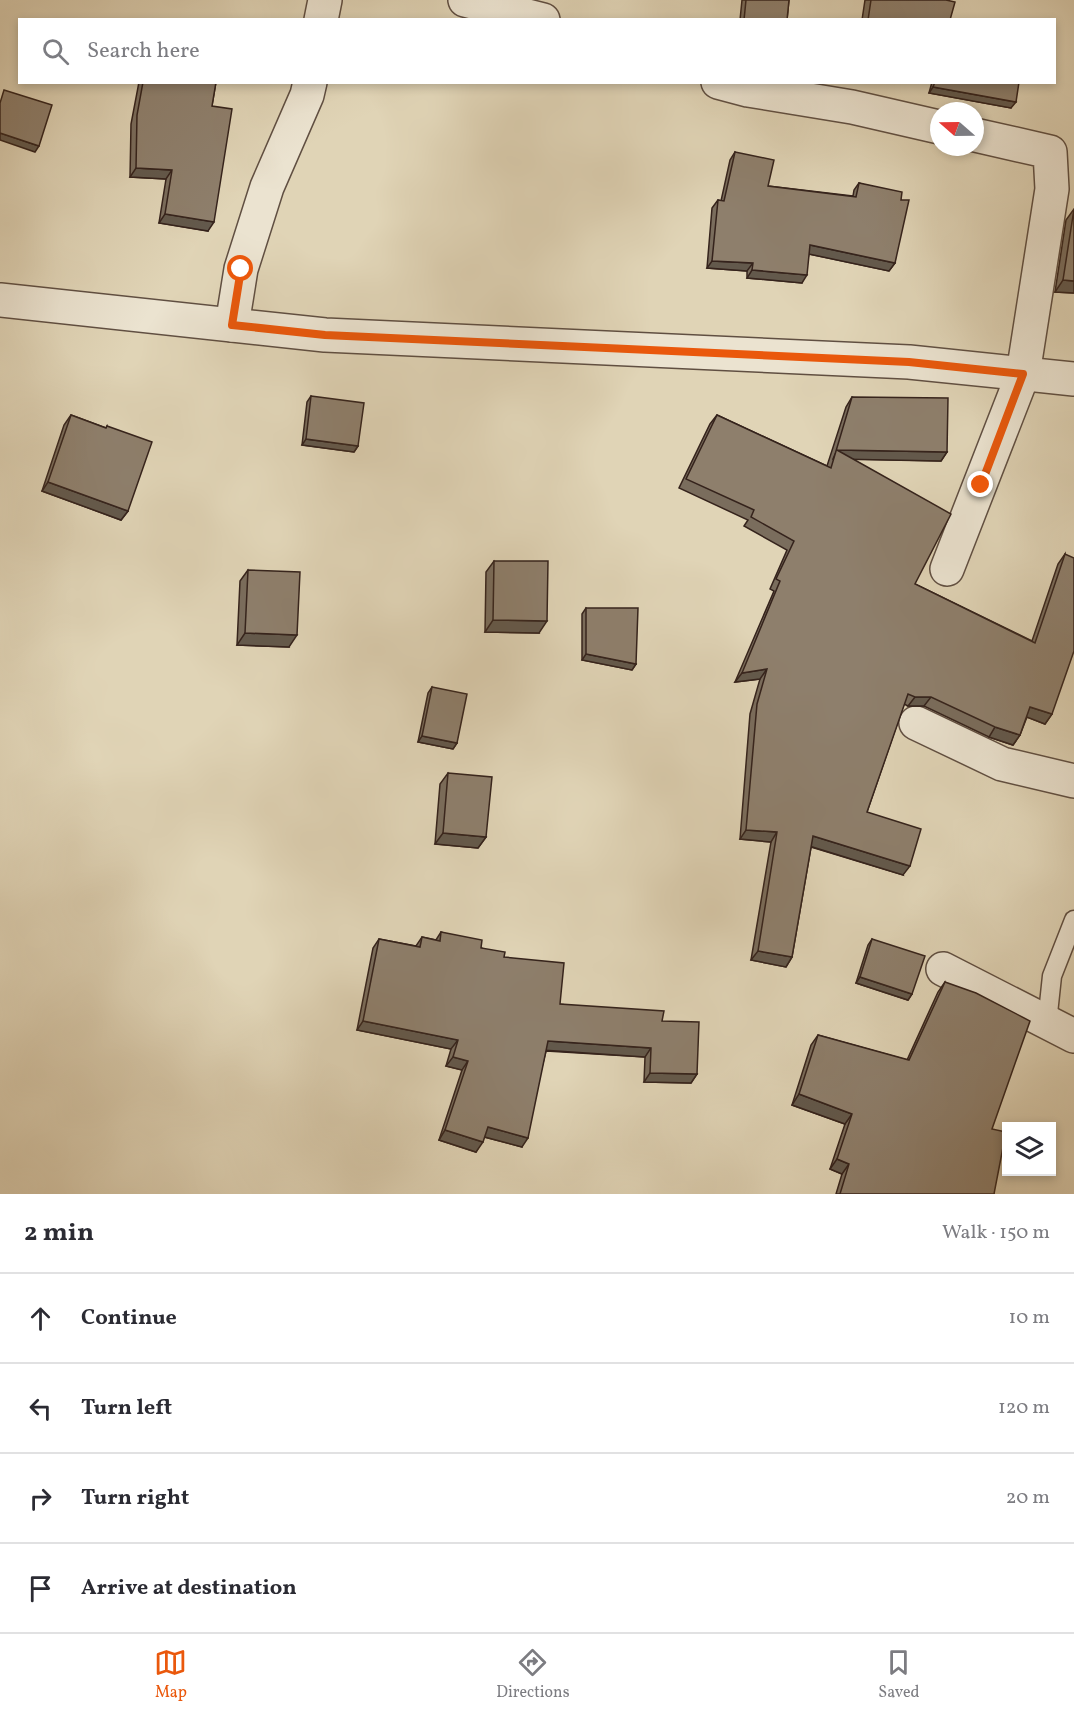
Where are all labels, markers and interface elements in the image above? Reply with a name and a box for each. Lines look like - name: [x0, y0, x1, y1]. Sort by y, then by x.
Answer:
- search box: [18, 18, 1056, 84]
- icon: search: [39, 35, 72, 68]
- text: Search here: [87, 36, 200, 67]
- north arrow: [930, 102, 984, 156]
- route start: [227, 255, 253, 281]
- route end: [967, 471, 993, 497]
- map controls: [1002, 1122, 1056, 1176]
- button: layers: [1002, 1122, 1056, 1176]
- text: 2 min: [24, 1215, 94, 1251]
- text: Walk · 150 m: [942, 1219, 1050, 1247]
- icon: ahead: [24, 1302, 57, 1335]
- text: Continue: [81, 1303, 177, 1334]
- text: 10 m: [1009, 1304, 1050, 1332]
- icon: left: [24, 1392, 57, 1425]
- text: Turn left: [81, 1393, 172, 1424]
- text: 120 m: [998, 1394, 1050, 1422]
- icon: right: [24, 1482, 57, 1515]
- text: Turn right: [81, 1483, 189, 1514]
- text: 20 m: [1006, 1484, 1050, 1512]
- icon: arrive: [24, 1572, 57, 1605]
- text: Arrive at destination: [81, 1573, 297, 1604]
- tab: Map: [154, 1646, 187, 1704]
- tab: Directions: [496, 1646, 570, 1704]
- tab: Saved: [878, 1646, 920, 1704]

